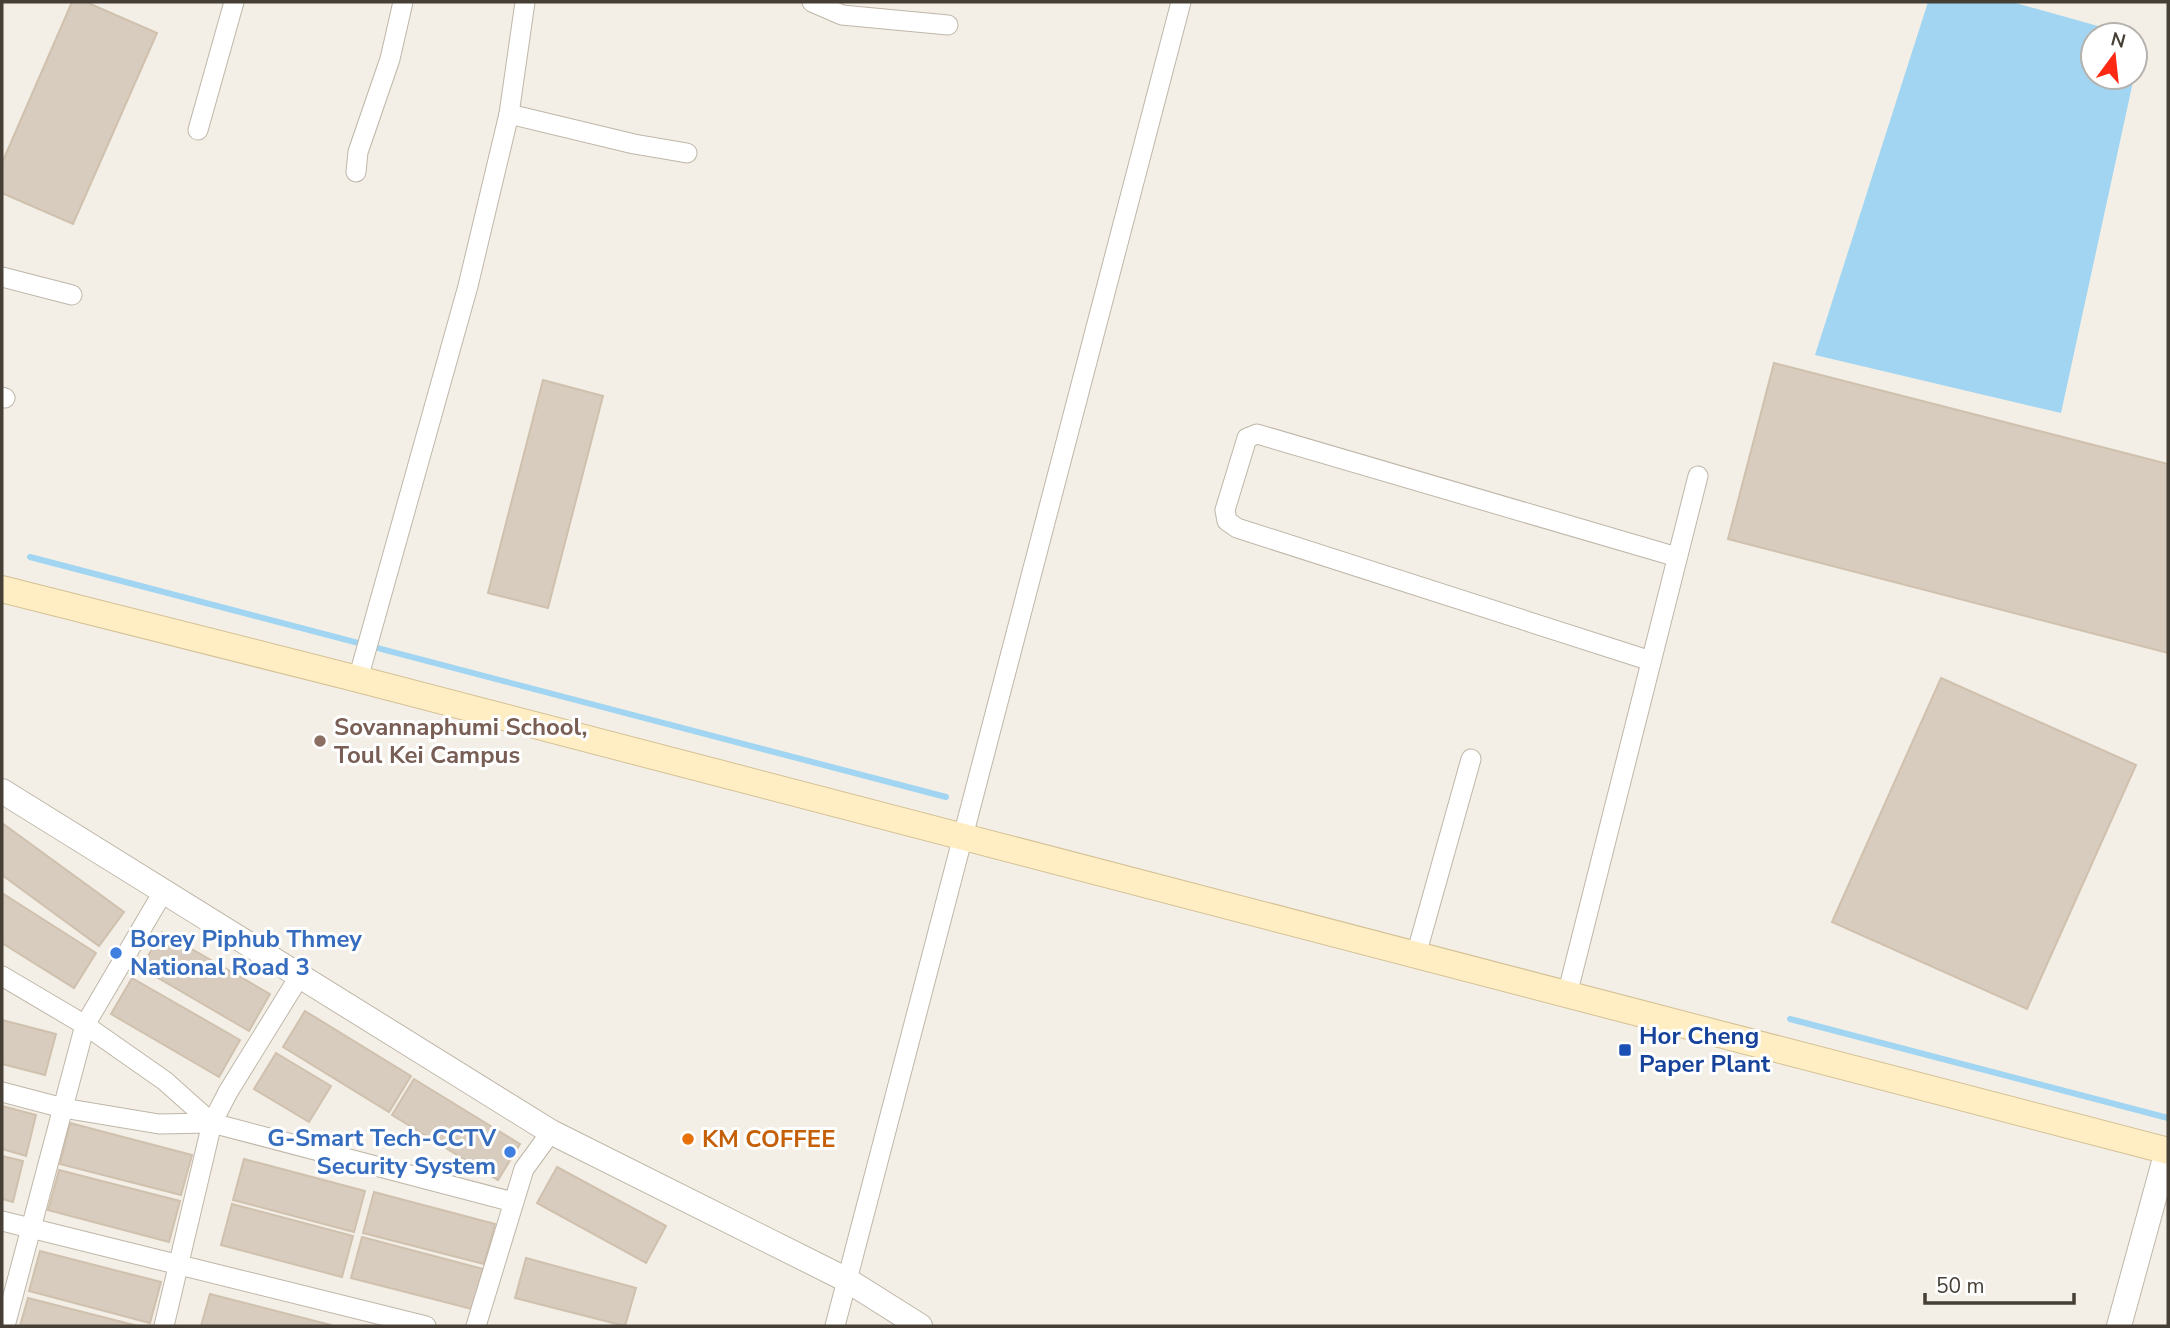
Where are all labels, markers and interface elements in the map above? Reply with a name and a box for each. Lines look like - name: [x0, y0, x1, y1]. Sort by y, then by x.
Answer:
- north arrow: [2079, 21, 2149, 91]
- text: N: [2108, 26, 2128, 55]
- place label: Sovannaphumi School, Toul Kei Campus: [334, 711, 587, 771]
- marker: Sovannaphumi School, Toul Kei Campus: [312, 733, 328, 749]
- place label: Borey Piphub Thmey National Road 3: [130, 923, 362, 983]
- marker: Borey Piphub Thmey National Road 3: [108, 945, 124, 961]
- place label: Hor Cheng Paper Plant: [1639, 1020, 1771, 1080]
- marker: Hor Cheng Paper Plant: [1617, 1042, 1633, 1058]
- place label: G-Smart Tech-CCTV Security System: [267, 1122, 497, 1182]
- place label: KM COFFEE: [702, 1123, 835, 1155]
- marker: KM COFFEE: [680, 1131, 696, 1147]
- marker: G-Smart Tech-CCTV Security System: [502, 1144, 518, 1160]
- scale bar: [1925, 1262, 2074, 1306]
- text: 50 m: [1936, 1272, 1985, 1300]

